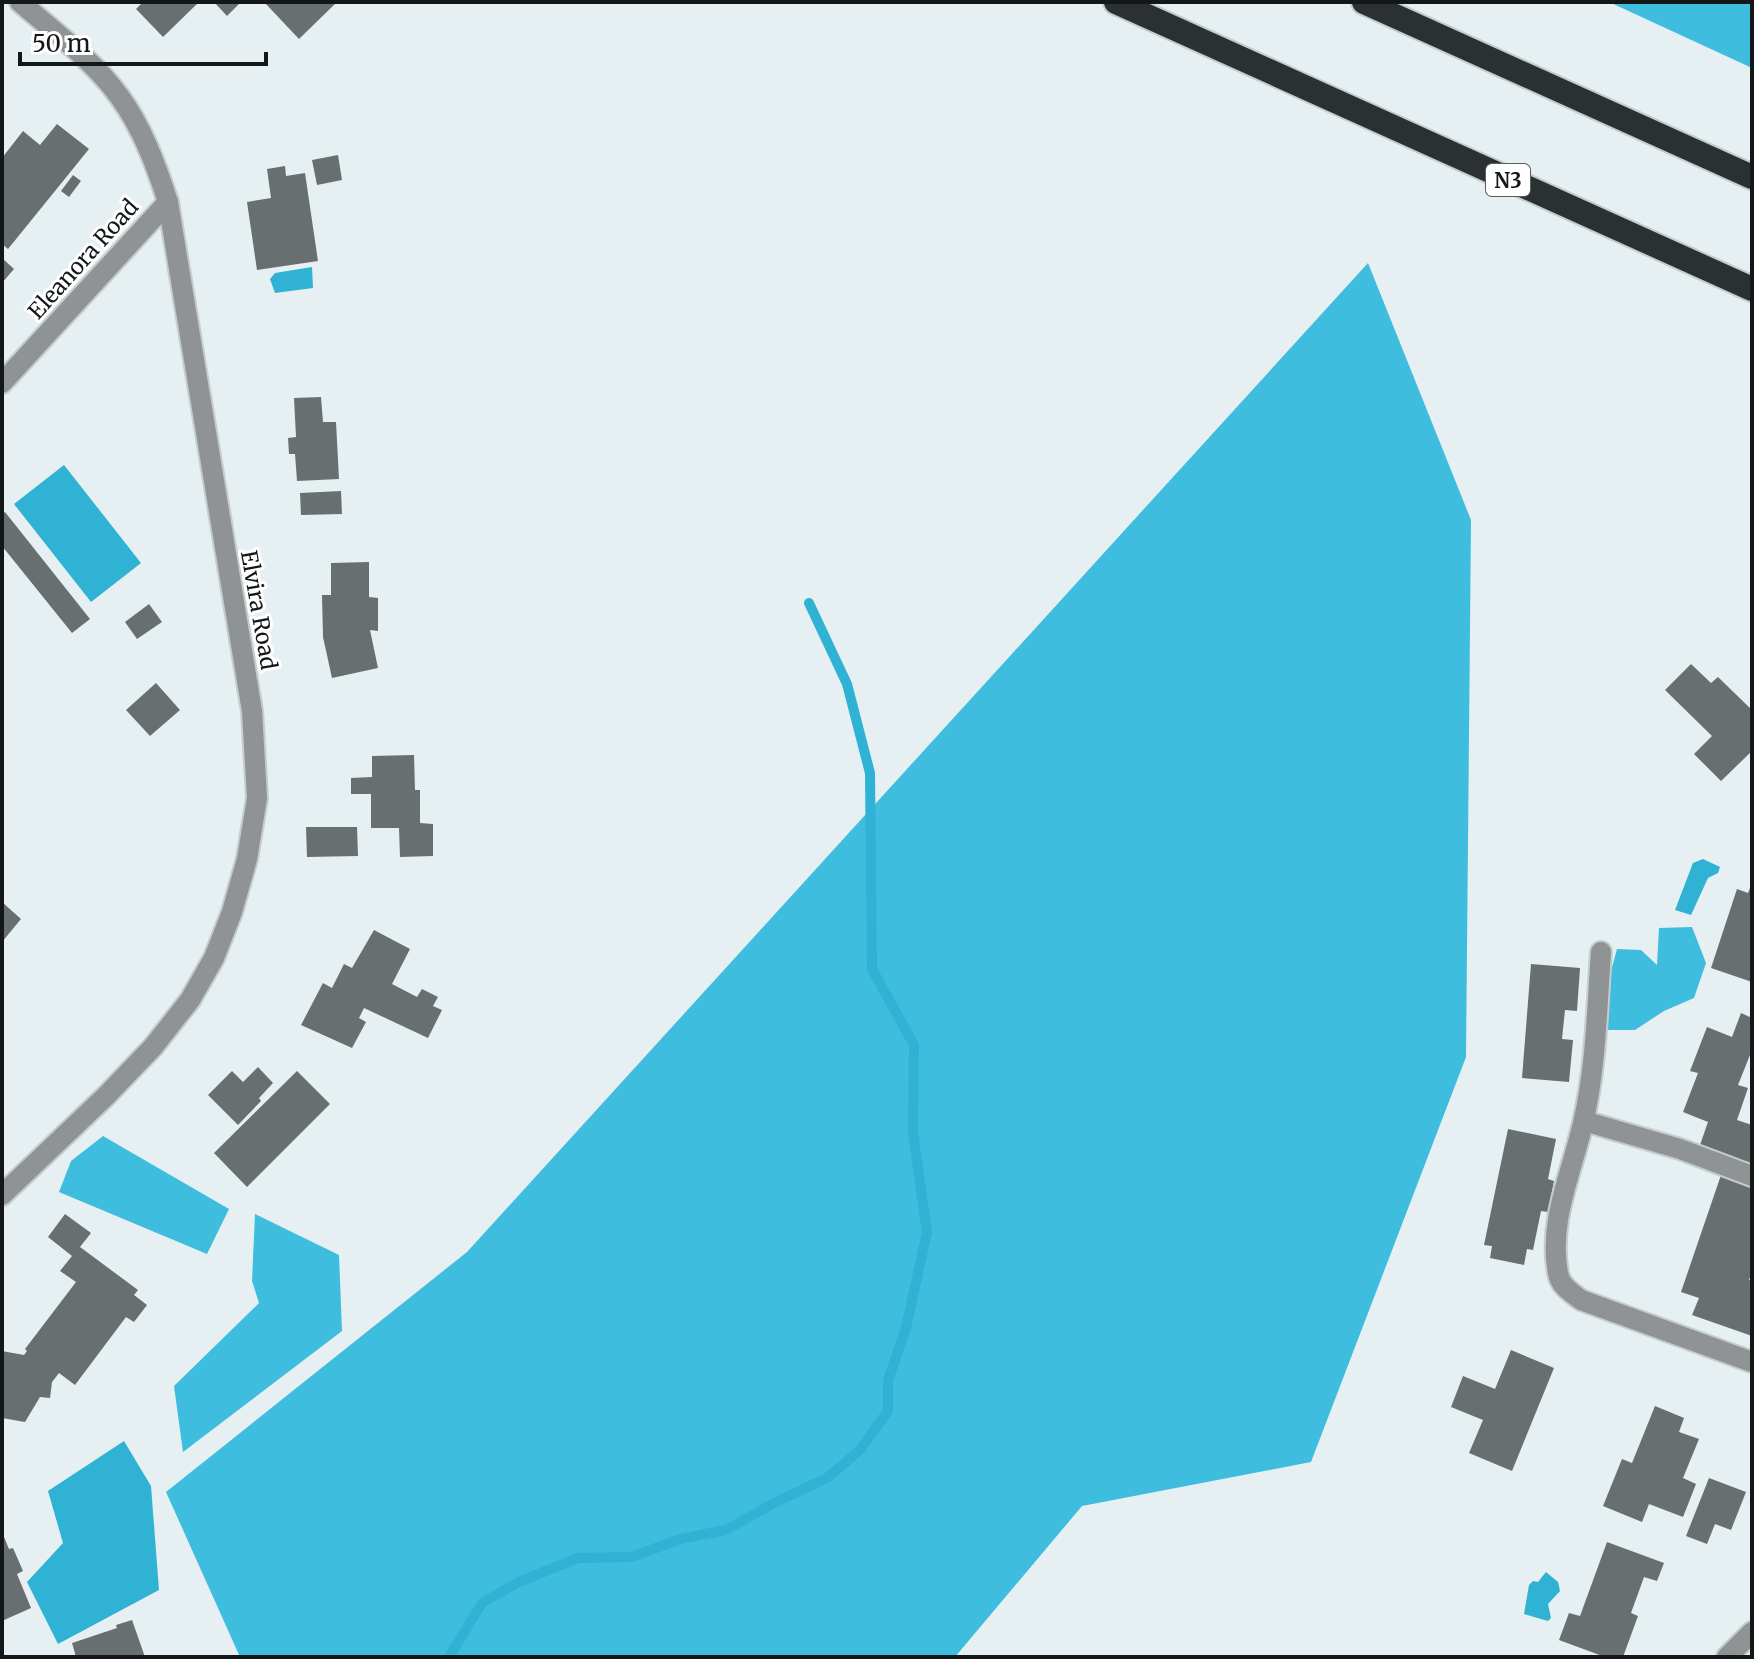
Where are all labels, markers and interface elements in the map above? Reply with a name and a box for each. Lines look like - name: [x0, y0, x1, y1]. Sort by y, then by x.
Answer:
- scale bar: [20, 16, 266, 66]
- text: 50 m: [32, 28, 91, 59]
- road number: N3: [1486, 164, 1530, 196]
- street label: Eleanora Road: [22, 193, 144, 325]
- street label: Elvira Road: [235, 548, 283, 672]

